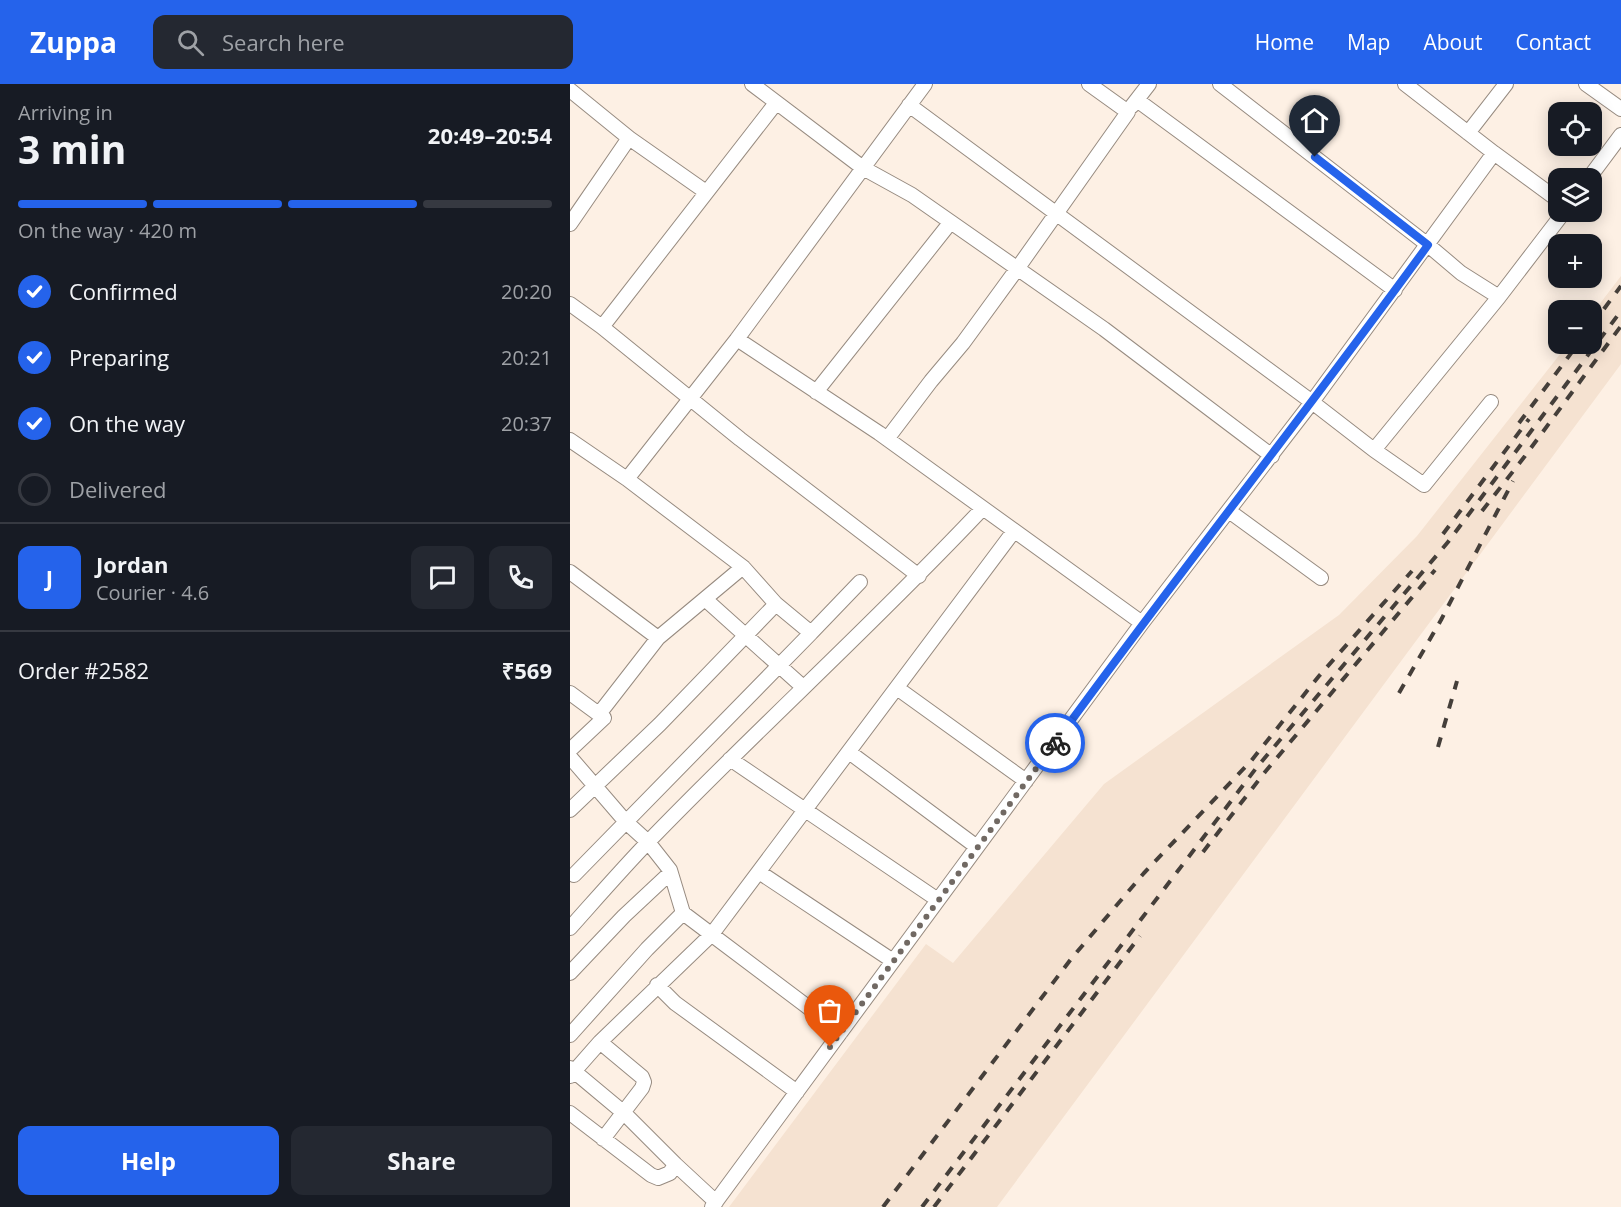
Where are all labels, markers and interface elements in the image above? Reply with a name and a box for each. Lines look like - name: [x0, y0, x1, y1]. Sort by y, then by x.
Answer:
- search box: [153, 15, 573, 69]
- text: Zuppa: [30, 23, 117, 61]
- icon: search: [174, 26, 207, 59]
- text: Search here: [222, 27, 345, 57]
- text: Home: [1255, 28, 1314, 56]
- text: Map: [1347, 28, 1390, 56]
- text: About: [1423, 28, 1483, 56]
- text: Contact: [1516, 28, 1591, 56]
- pin: [1289, 95, 1340, 157]
- text: Arriving in: [18, 99, 113, 126]
- map controls: [1548, 102, 1602, 354]
- button: locate: [1548, 102, 1602, 156]
- icon: home: [1298, 104, 1331, 137]
- text: 20:49–20:54: [428, 120, 552, 150]
- text: 3 min: [18, 122, 126, 175]
- button: layers: [1548, 168, 1602, 222]
- text: On the way · 420 m: [18, 217, 197, 244]
- button: +: [1548, 234, 1602, 288]
- icon: check: [18, 275, 51, 308]
- text: Confirmed: [69, 276, 178, 306]
- text: 20:20: [501, 278, 552, 305]
- button: −: [1548, 300, 1602, 354]
- icon: check: [18, 341, 51, 374]
- text: Preparing: [69, 342, 169, 372]
- text: 20:21: [501, 344, 552, 371]
- icon: check: [18, 407, 51, 440]
- text: On the way: [69, 408, 185, 438]
- text: 20:37: [501, 410, 552, 437]
- text: Delivered: [69, 474, 167, 504]
- button: chat: [411, 546, 474, 609]
- button: phone: [489, 546, 552, 609]
- text: Jordan: [96, 549, 169, 579]
- text: J: [46, 562, 53, 592]
- text: Courier · 4.6: [96, 579, 209, 606]
- text: Order #2582: [18, 655, 149, 685]
- text: ₹569: [502, 655, 552, 685]
- courier: [1025, 713, 1085, 773]
- icon: bike: [1039, 727, 1072, 760]
- pin: [804, 985, 855, 1047]
- icon: bag: [813, 994, 846, 1027]
- button: Help: [18, 1126, 279, 1195]
- button: Share: [291, 1126, 552, 1195]

